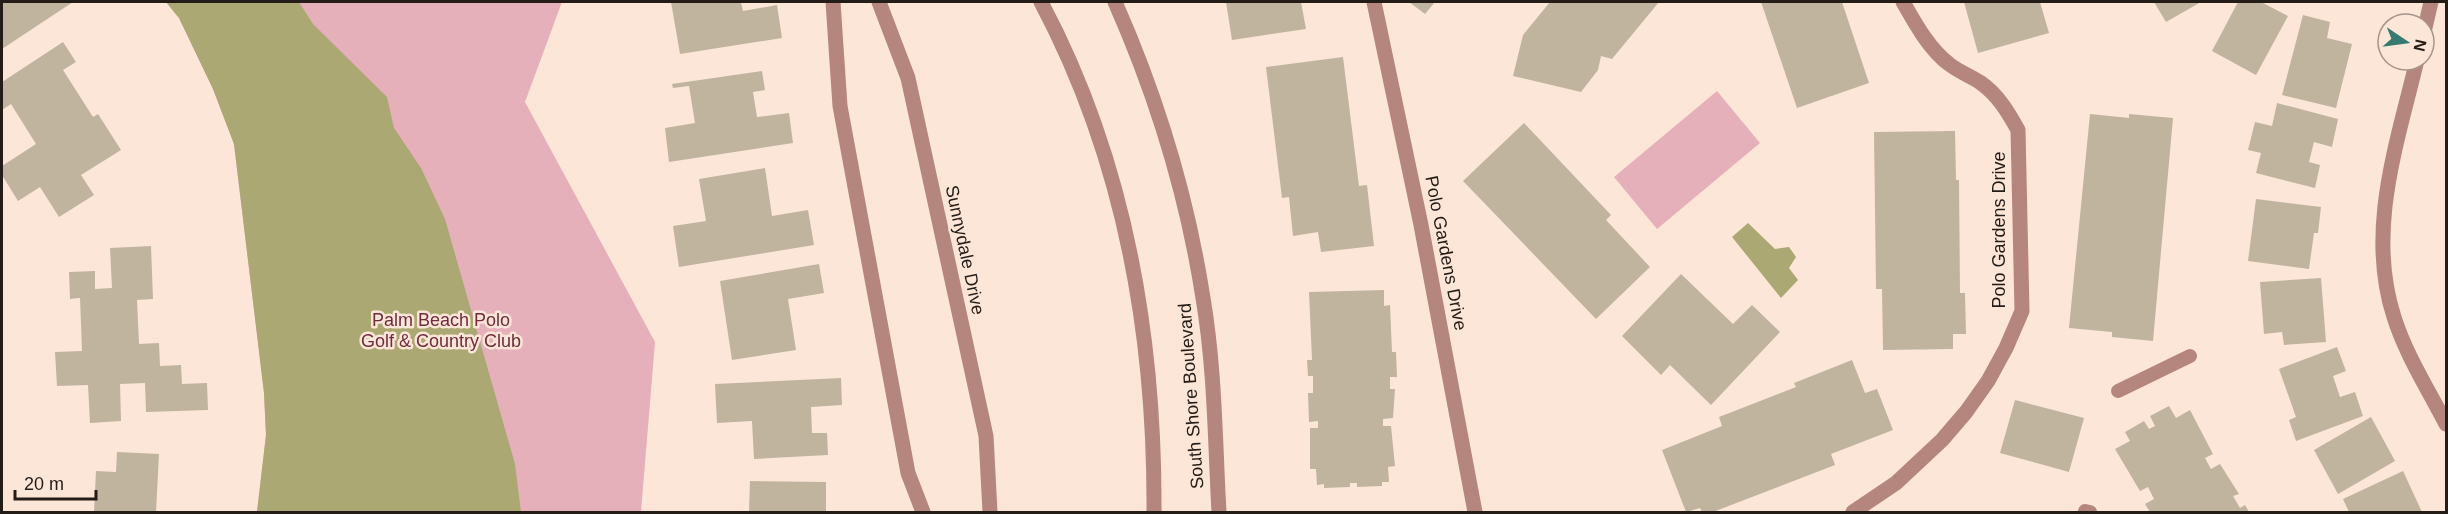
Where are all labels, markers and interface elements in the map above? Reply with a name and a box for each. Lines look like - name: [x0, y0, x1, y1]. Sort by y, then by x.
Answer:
- north arrow: [2376, 12, 2436, 72]
- text: N: [2411, 38, 2430, 53]
- street label: Polo Gardens Drive: [1989, 151, 2009, 309]
- street label: Polo Gardens Drive: [1421, 174, 1471, 332]
- street label: Sunnydale Drive: [941, 183, 989, 317]
- street label: South Shore Boulevard: [1175, 302, 1207, 490]
- park label: Palm Beach Polo Golf & Country Club: [361, 310, 521, 351]
- scale bar: [15, 463, 96, 501]
- text: 20 m: [24, 474, 64, 494]

